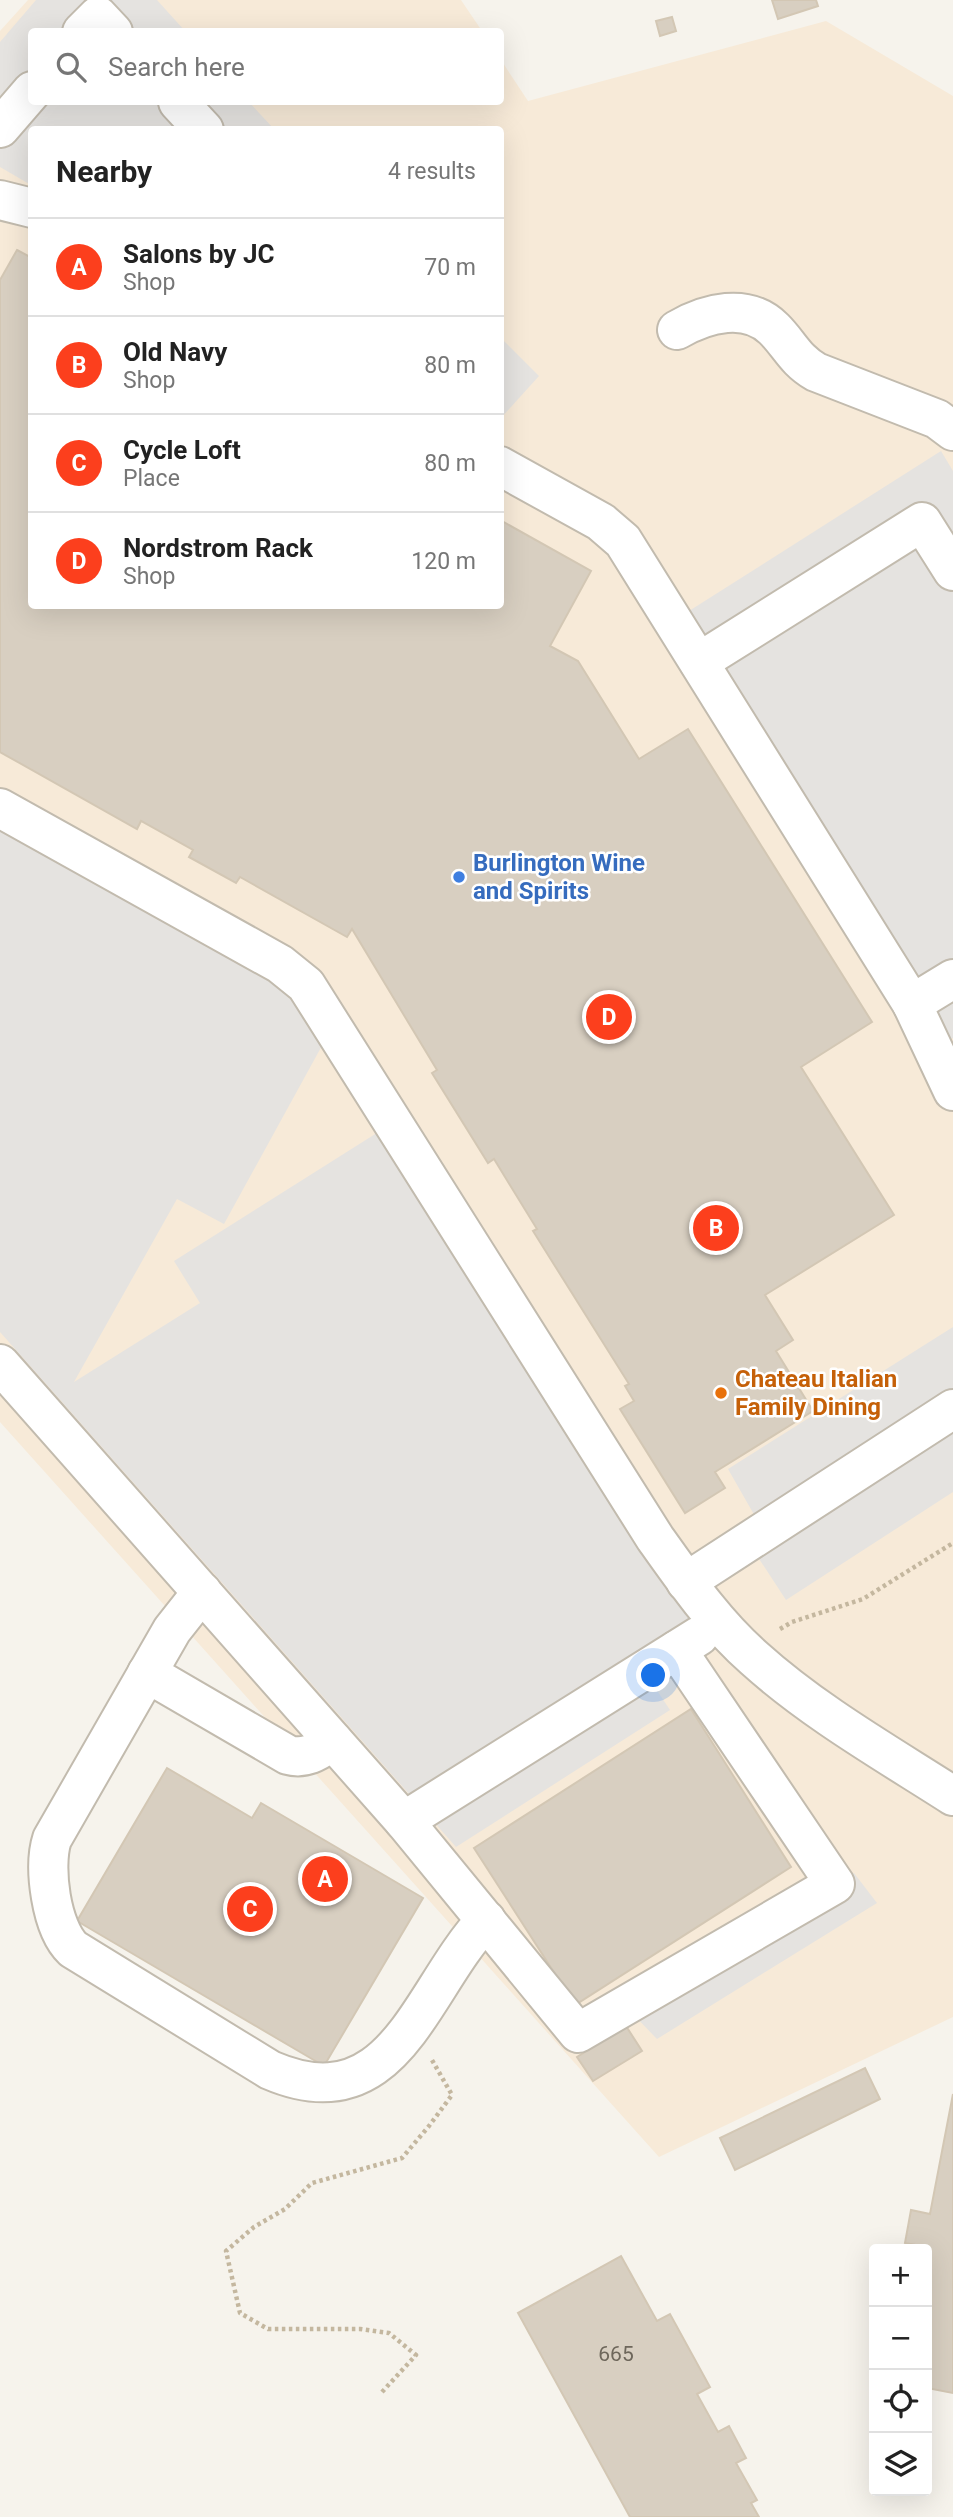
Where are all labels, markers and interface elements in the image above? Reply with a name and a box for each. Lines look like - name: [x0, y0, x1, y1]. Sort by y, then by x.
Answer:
- search box: [28, 28, 504, 105]
- icon: search: [52, 48, 90, 86]
- text: Search here: [108, 52, 245, 82]
- text: Nearby: [56, 154, 152, 189]
- text: 4 results: [388, 158, 476, 185]
- text: Salons by JC: [123, 239, 274, 269]
- text: A: [71, 254, 87, 281]
- text: 70 m: [424, 254, 476, 281]
- text: Shop: [123, 269, 175, 296]
- text: Old Navy: [123, 337, 227, 367]
- text: B: [72, 352, 86, 379]
- text: 80 m: [424, 352, 476, 379]
- text: Shop: [123, 367, 175, 394]
- text: Cycle Loft: [123, 435, 241, 465]
- text: C: [71, 450, 87, 477]
- text: 80 m: [424, 450, 476, 477]
- text: Place: [123, 465, 180, 492]
- text: Nordstrom Rack: [123, 533, 313, 563]
- text: D: [72, 548, 86, 575]
- text: 120 m: [411, 548, 476, 575]
- text: Shop: [123, 563, 175, 590]
- place label: Burlington Wine and Spirits: [473, 849, 645, 905]
- marker: Burlington Wine and Spirits: [451, 869, 467, 885]
- pin: D: [586, 991, 632, 1043]
- pin: B: [693, 1202, 739, 1254]
- place label: Chateau Italian Family Dining: [735, 1365, 897, 1421]
- marker: Chateau Italian Family Dining: [713, 1385, 729, 1401]
- your location: [636, 1658, 670, 1692]
- pin: A: [302, 1853, 348, 1905]
- pin: C: [227, 1883, 273, 1935]
- map controls: [869, 2244, 932, 2496]
- button: +: [869, 2244, 932, 2307]
- button: −: [869, 2307, 932, 2370]
- house number: 665: [598, 2342, 634, 2366]
- button: locate: [869, 2370, 932, 2433]
- button: layers: [869, 2433, 932, 2496]

